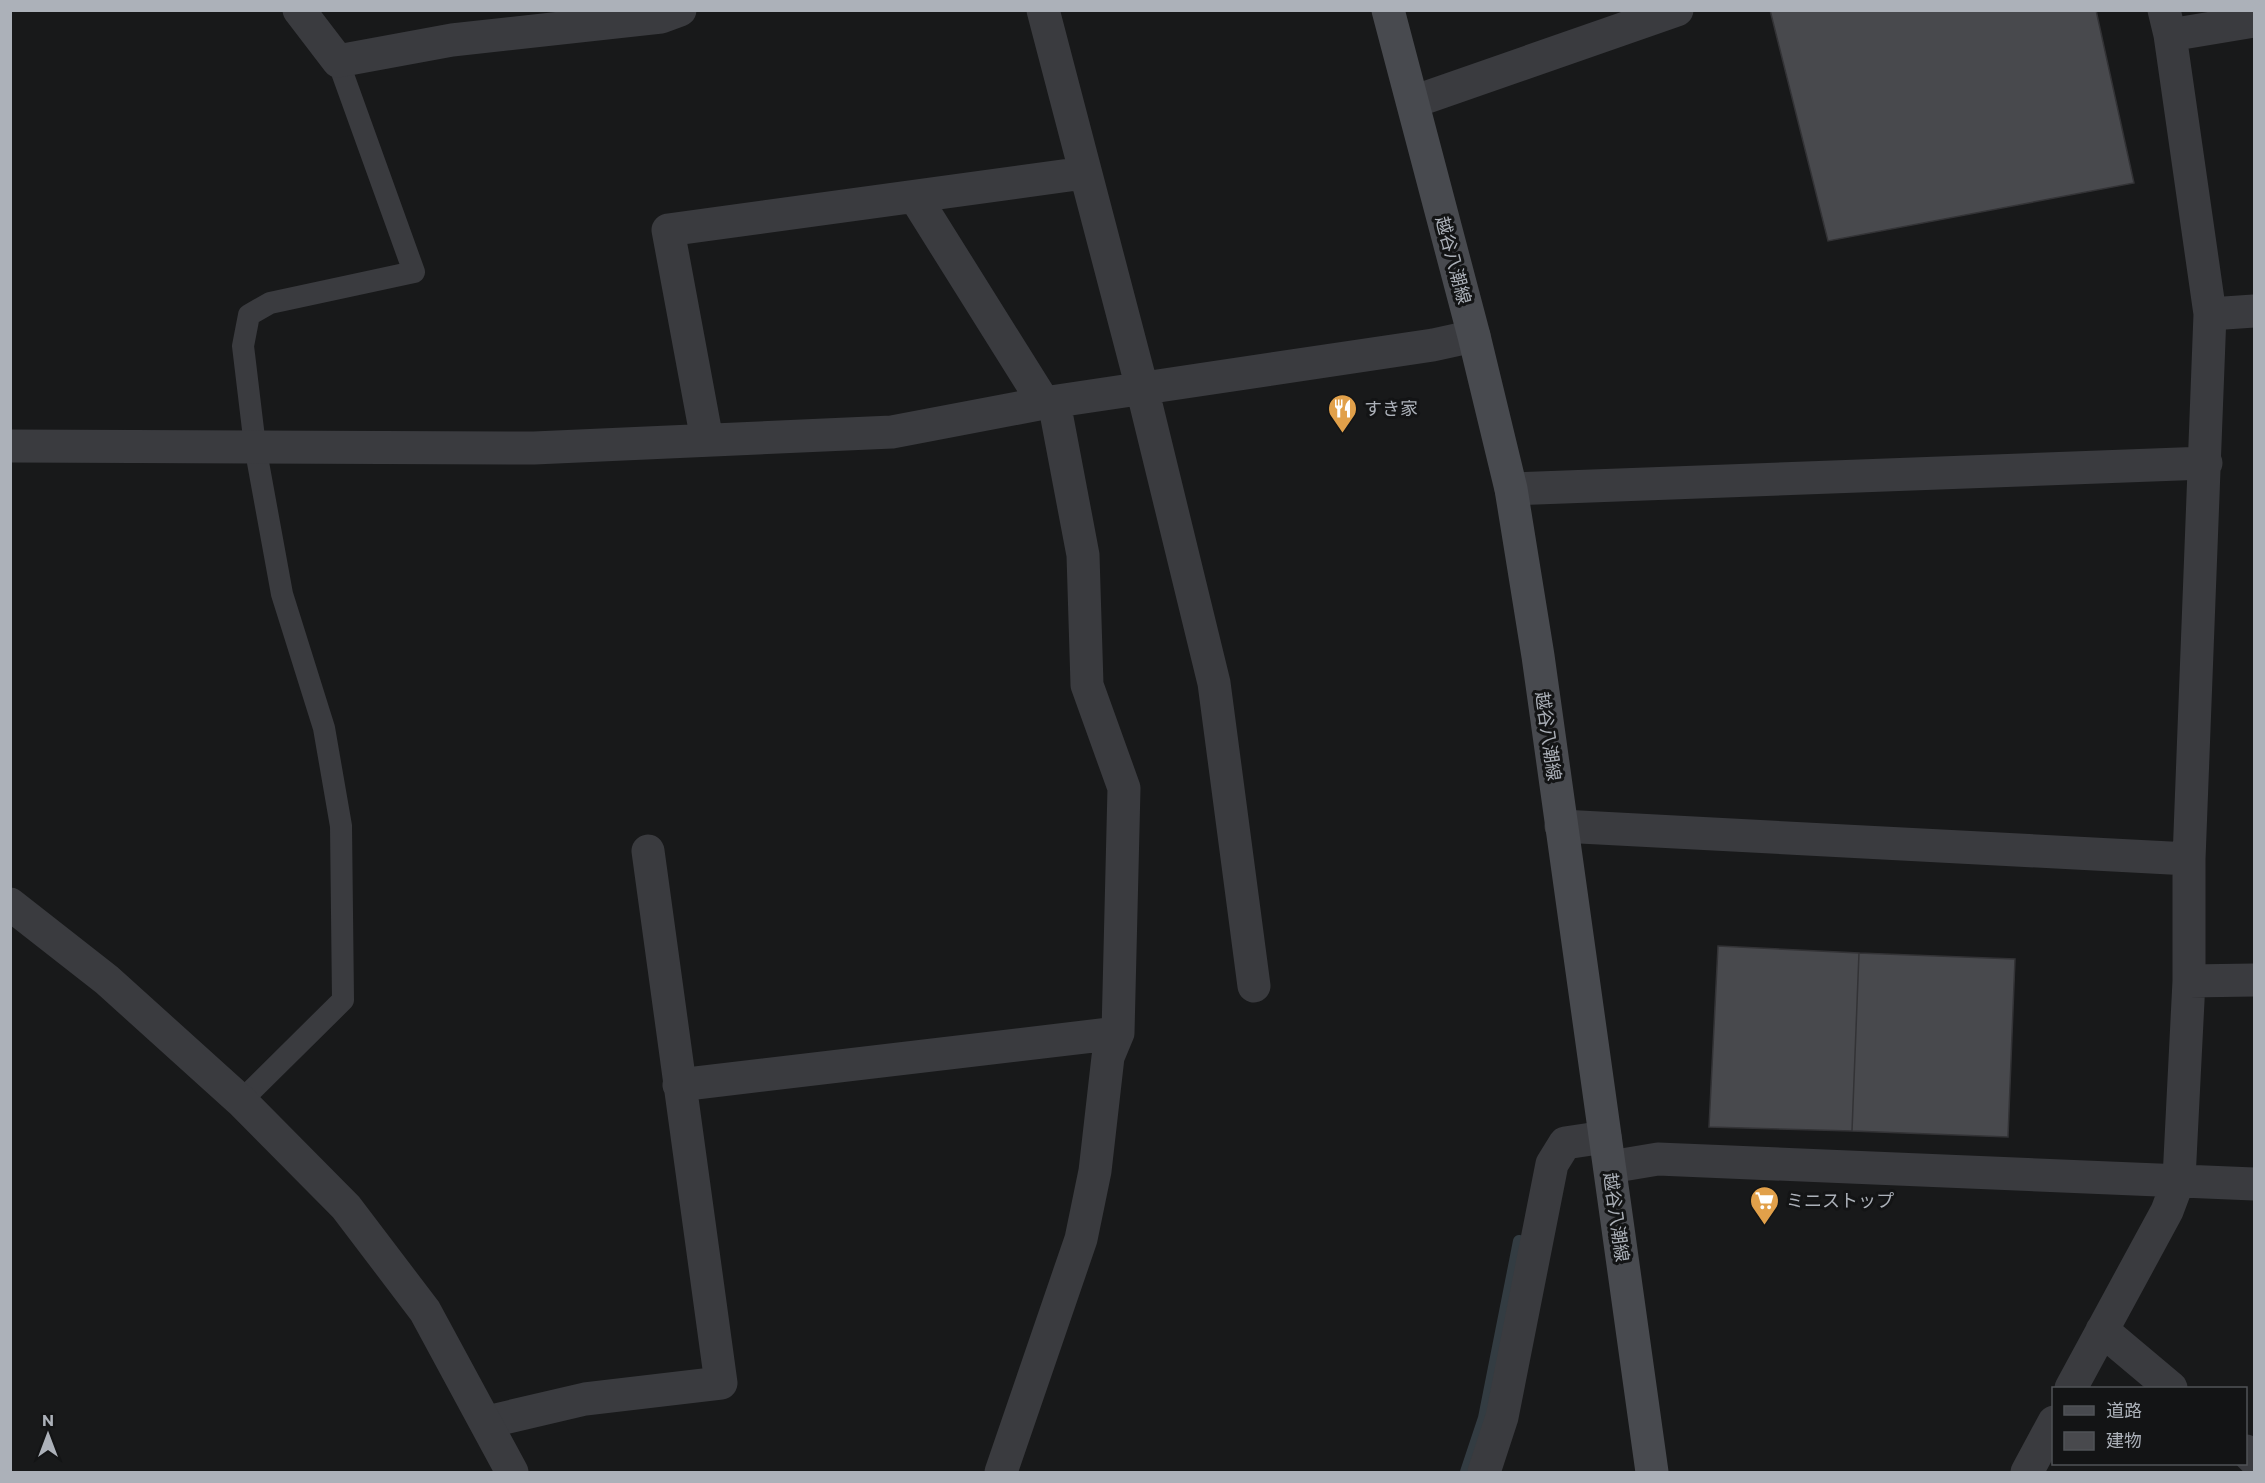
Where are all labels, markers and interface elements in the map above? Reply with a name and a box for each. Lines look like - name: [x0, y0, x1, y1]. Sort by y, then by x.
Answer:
- street label: 越谷八潮線: [1432, 214, 1476, 306]
- restaurant icon: すき家: [1327, 392, 1359, 434]
- place label: すき家: [1364, 397, 1418, 419]
- street label: 越谷八潮線: [1532, 690, 1566, 782]
- street label: 越谷八潮線: [1600, 1171, 1634, 1263]
- supermarket icon: ミニストップ: [1749, 1184, 1781, 1226]
- place label: ミニストップ: [1786, 1189, 1894, 1211]
- legend: [2052, 1387, 2247, 1465]
- text: 道路: [2106, 1399, 2142, 1421]
- north arrow: [18, 1405, 78, 1465]
- text: N: [42, 1410, 54, 1429]
- text: 建物: [2106, 1429, 2142, 1451]

